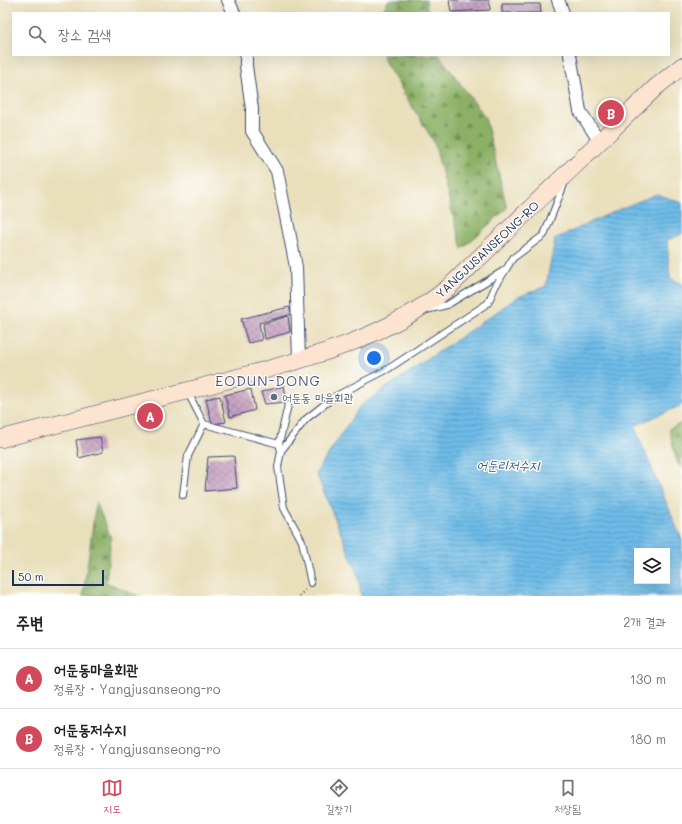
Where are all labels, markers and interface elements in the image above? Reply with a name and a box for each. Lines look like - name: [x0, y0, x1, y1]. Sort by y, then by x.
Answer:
- search box: [12, 12, 670, 56]
- icon: search: [26, 23, 48, 45]
- text: 장소 검색: [58, 24, 111, 44]
- pin: B: [598, 98, 624, 128]
- street label: YANGJUSANSEONG-RO: [432, 197, 542, 301]
- your location: [364, 348, 384, 368]
- district label: EODUN-DONG: [215, 371, 321, 390]
- place label: 어둔동 마을회관: [282, 389, 354, 405]
- marker: 어둔동 마을회관: [269, 392, 279, 402]
- pin: A: [137, 401, 163, 431]
- water label: 어둔리저수지: [477, 456, 541, 473]
- map controls: [634, 548, 670, 584]
- button: layers: [634, 548, 670, 584]
- scale bar: [12, 568, 104, 587]
- text: 50 m: [18, 569, 44, 584]
- text: 주변: [16, 611, 43, 633]
- text: 2개 결과: [623, 613, 666, 630]
- text: 어둔동마을회관: [54, 659, 139, 679]
- text: A: [24, 670, 34, 687]
- text: 130 m: [630, 670, 666, 687]
- text: 정류장 · Yangjusanseong-ro: [54, 680, 220, 697]
- text: 어둔동저수지: [54, 719, 126, 739]
- text: B: [25, 730, 33, 747]
- text: 180 m: [630, 730, 666, 747]
- text: 정류장 · Yangjusanseong-ro: [54, 740, 220, 757]
- tab: 지도: [101, 777, 123, 817]
- tab: 길찾기: [325, 777, 352, 817]
- tab: 저장됨: [554, 777, 581, 817]

